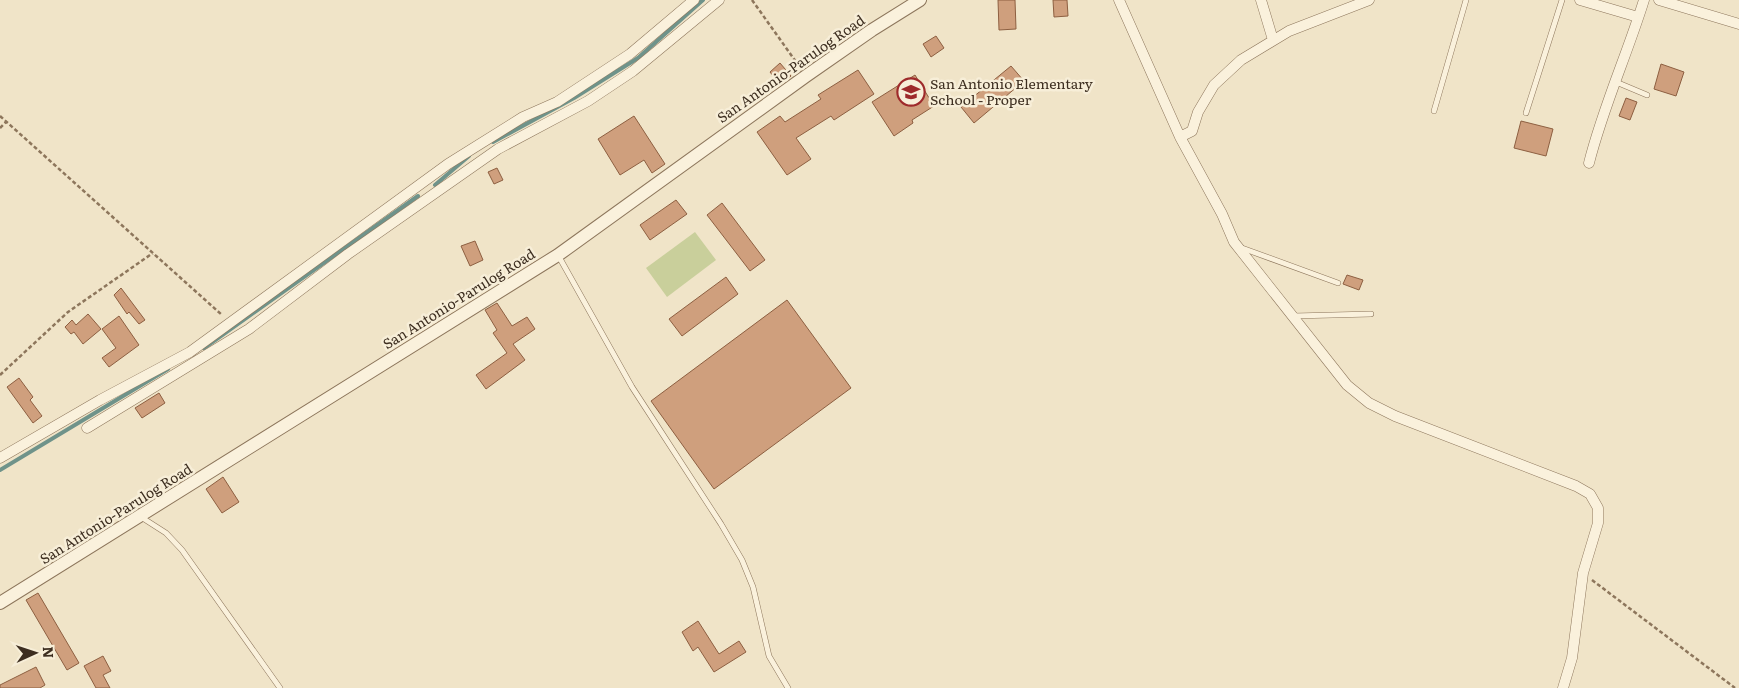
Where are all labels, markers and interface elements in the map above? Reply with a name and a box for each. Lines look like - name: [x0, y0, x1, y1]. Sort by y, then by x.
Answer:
- street label: San Antonio-Parulog Road: [713, 9, 869, 127]
- place label: San Antonio Elementary School - Proper: [930, 73, 1094, 109]
- school or university icon: San Antonio Elementary School - Proper: [896, 77, 926, 107]
- street label: San Antonio-Parulog Road: [379, 243, 539, 353]
- street label: San Antonio-Parulog Road: [36, 458, 196, 568]
- north arrow: [10, 628, 60, 678]
- text: N: [39, 646, 59, 659]

